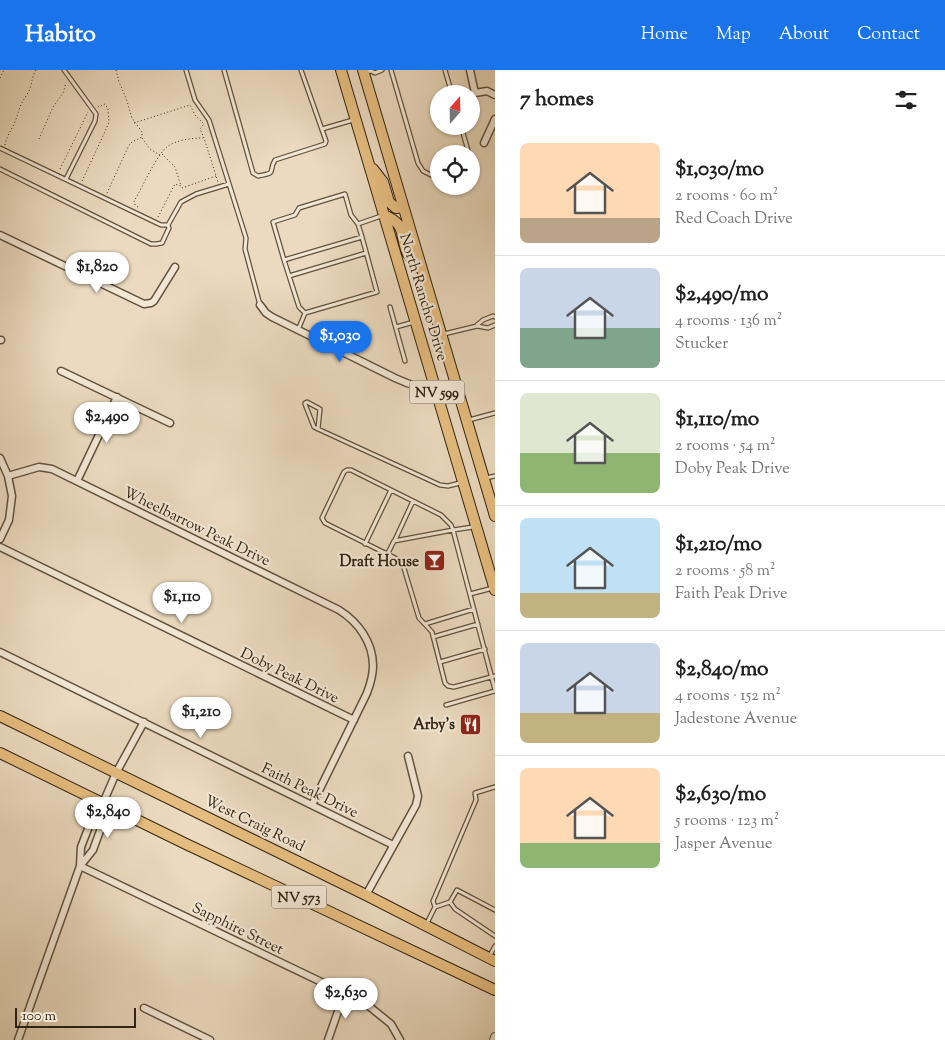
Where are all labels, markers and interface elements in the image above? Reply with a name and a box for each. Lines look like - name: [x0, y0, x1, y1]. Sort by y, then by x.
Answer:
- text: Habito: [25, 18, 96, 52]
- text: Home: [641, 22, 688, 48]
- text: Map: [716, 22, 751, 48]
- text: About: [779, 22, 829, 48]
- text: Contact: [857, 22, 920, 48]
- north arrow: [430, 85, 480, 135]
- map controls: [430, 85, 480, 195]
- text: 7 homes: [520, 85, 594, 115]
- icon: filters: [892, 86, 920, 114]
- button: locate: [430, 145, 480, 195]
- text: $1,030/mo: [675, 155, 764, 185]
- icon: home: [560, 163, 620, 223]
- text: 2 rooms · 60 m²: [675, 185, 778, 208]
- text: Red Coach Drive: [675, 208, 793, 231]
- street label: North Rancho Drive: [393, 231, 452, 364]
- pin: $1,820: [56, 252, 138, 294]
- text: $1,820: [76, 256, 118, 279]
- text: $2,490/mo: [675, 280, 769, 310]
- icon: home: [560, 288, 620, 348]
- text: 4 rooms · 136 m²: [675, 310, 782, 333]
- pin: $1,030: [299, 320, 381, 363]
- text: $1,030: [320, 325, 360, 348]
- text: Stucker: [675, 333, 728, 356]
- road number: NV 599: [410, 381, 464, 404]
- pin: $2,490: [66, 402, 148, 444]
- text: $1,110/mo: [675, 405, 759, 435]
- text: $2,490: [85, 406, 129, 429]
- icon: home: [560, 413, 620, 473]
- text: 2 rooms · 54 m²: [675, 435, 775, 458]
- text: Doby Peak Drive: [675, 458, 790, 481]
- street label: Wheelbarrow Peak Drive: [119, 483, 273, 572]
- text: $1,210/mo: [675, 530, 762, 560]
- icon: home: [560, 538, 620, 598]
- bar icon: Draft House: [423, 549, 447, 573]
- place label: Draft House: [339, 552, 419, 573]
- text: 2 rooms · 58 m²: [675, 560, 775, 583]
- pin: $1,110: [141, 582, 223, 624]
- text: Faith Peak Drive: [675, 583, 788, 606]
- text: $1,110: [163, 586, 201, 609]
- street label: Doby Peak Drive: [236, 643, 342, 709]
- text: $2,840/mo: [675, 655, 769, 685]
- icon: home: [560, 663, 620, 723]
- text: 4 rooms · 152 m²: [675, 685, 781, 708]
- pin: $1,210: [160, 696, 242, 739]
- text: $1,210: [181, 701, 221, 724]
- text: Jadestone Avenue: [675, 708, 797, 731]
- restaurant icon: Arby's: [459, 712, 483, 736]
- place label: Arby's: [413, 715, 455, 736]
- street label: Faith Peak Drive: [257, 759, 361, 824]
- text: $2,630/mo: [675, 780, 766, 810]
- icon: home: [560, 788, 620, 848]
- street label: West Craig Road: [201, 791, 309, 858]
- pin: $2,840: [67, 796, 149, 839]
- text: $2,840: [86, 801, 130, 824]
- text: 5 rooms · 123 m²: [675, 810, 779, 833]
- text: Jasper Avenue: [675, 833, 773, 856]
- road number: NV 573: [272, 886, 326, 909]
- street label: Sapphire Street: [188, 898, 287, 961]
- pin: $2,630: [305, 978, 387, 1020]
- text: $2,630: [325, 982, 367, 1005]
- scale bar: [15, 1005, 136, 1028]
- text: 100 m: [22, 1007, 56, 1027]

